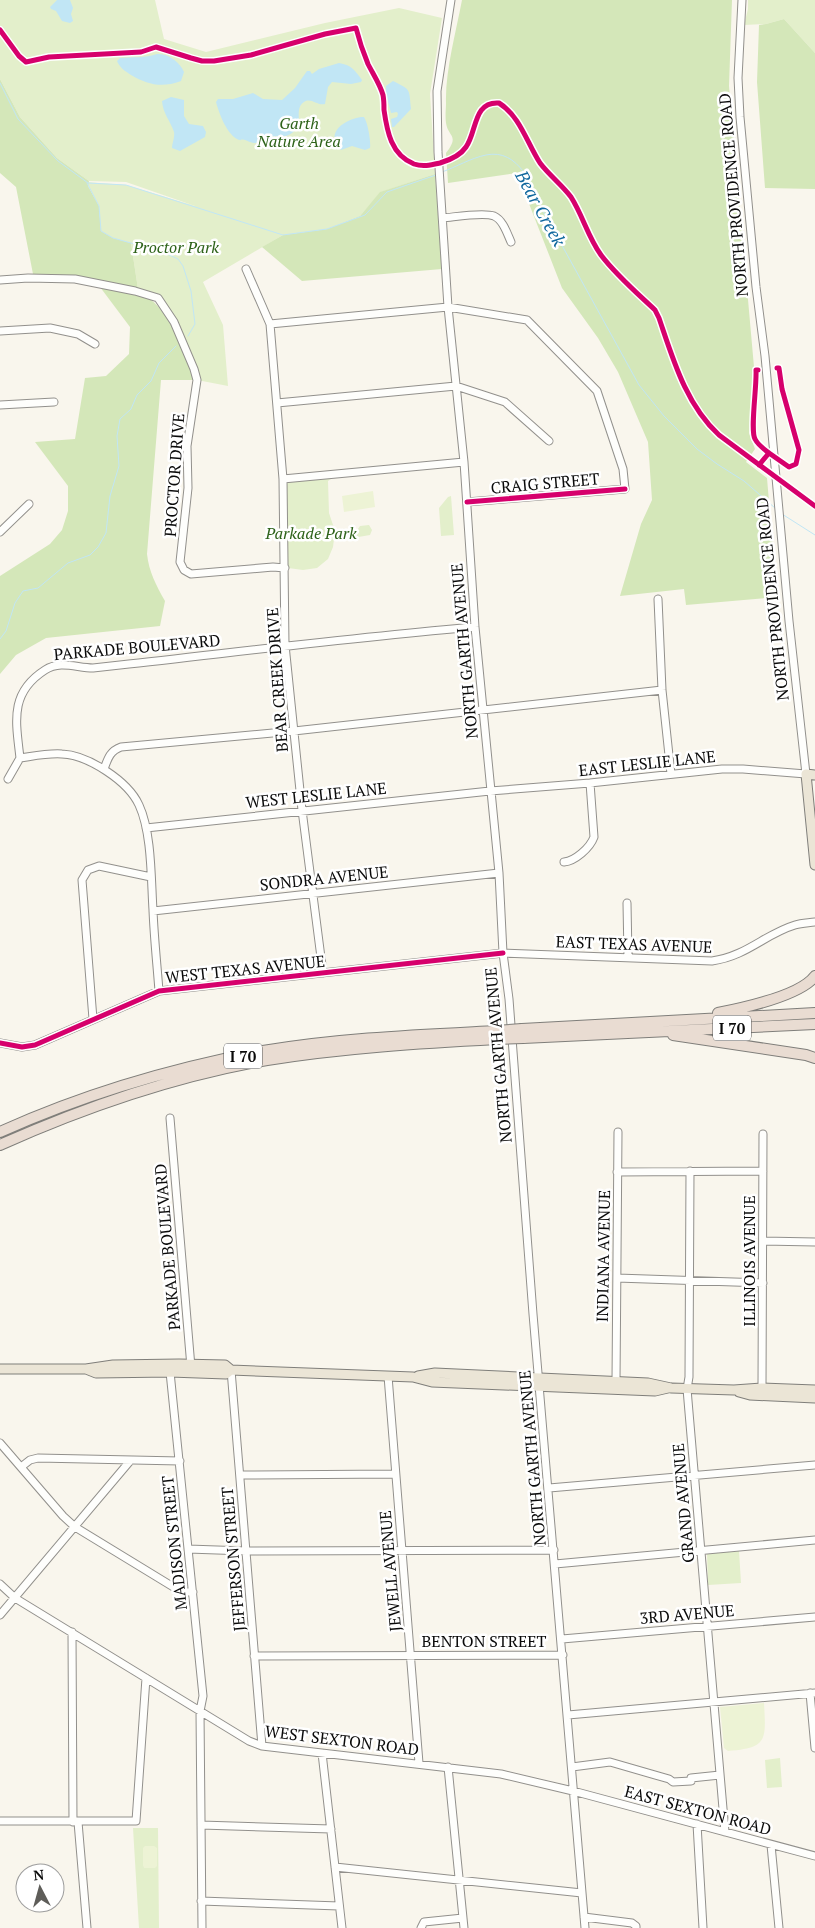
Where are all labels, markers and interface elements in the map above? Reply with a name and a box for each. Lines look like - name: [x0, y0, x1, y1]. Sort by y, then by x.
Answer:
- street label: NORTH PROVIDENCE ROAD: [713, 92, 753, 298]
- park label: Garth Nature Area: [256, 112, 341, 152]
- water label: Bear Creek: [510, 165, 572, 251]
- park label: Proctor Park: [132, 236, 219, 258]
- street label: PROCTOR DRIVE: [159, 412, 189, 538]
- street label: CRAIG STREET: [490, 467, 600, 499]
- street label: NORTH PROVIDENCE ROAD: [750, 496, 794, 702]
- park label: Parkade Park: [264, 522, 357, 544]
- street label: NORTH GARTH AVENUE: [445, 562, 483, 740]
- street label: BEAR CREEK DRIVE: [261, 607, 293, 753]
- street label: PARKADE BOULEVARD: [53, 629, 221, 665]
- street label: EAST LESLIE LANE: [577, 745, 717, 781]
- street label: WEST LESLIE LANE: [244, 777, 388, 813]
- street label: SONDRA AVENUE: [259, 860, 389, 896]
- street label: EAST TEXAS AVENUE: [555, 930, 713, 958]
- street label: WEST TEXAS AVENUE: [164, 950, 326, 988]
- street label: NORTH GARTH AVENUE: [479, 966, 517, 1144]
- road number: I 70: [713, 1016, 751, 1040]
- road number: I 70: [224, 1044, 262, 1068]
- street label: PARKADE BOULEVARD: [149, 1163, 185, 1331]
- street label: INDIANA AVENUE: [591, 1190, 615, 1322]
- street label: ILLINOIS AVENUE: [738, 1195, 760, 1327]
- street label: NORTH GARTH AVENUE: [513, 1369, 551, 1547]
- street label: GRAND AVENUE: [667, 1442, 699, 1564]
- street label: MADISON STREET: [156, 1475, 192, 1611]
- street label: JEFFERSON STREET: [216, 1486, 250, 1632]
- street label: JEWELL AVENUE: [374, 1510, 406, 1632]
- street label: 3RD AVENUE: [639, 1599, 735, 1629]
- street label: BENTON STREET: [421, 1630, 547, 1652]
- street label: WEST SEXTON ROAD: [264, 1720, 420, 1760]
- street label: EAST SEXTON ROAD: [622, 1780, 774, 1840]
- north arrow: [15, 1863, 65, 1913]
- text: N: [32, 1865, 45, 1885]

